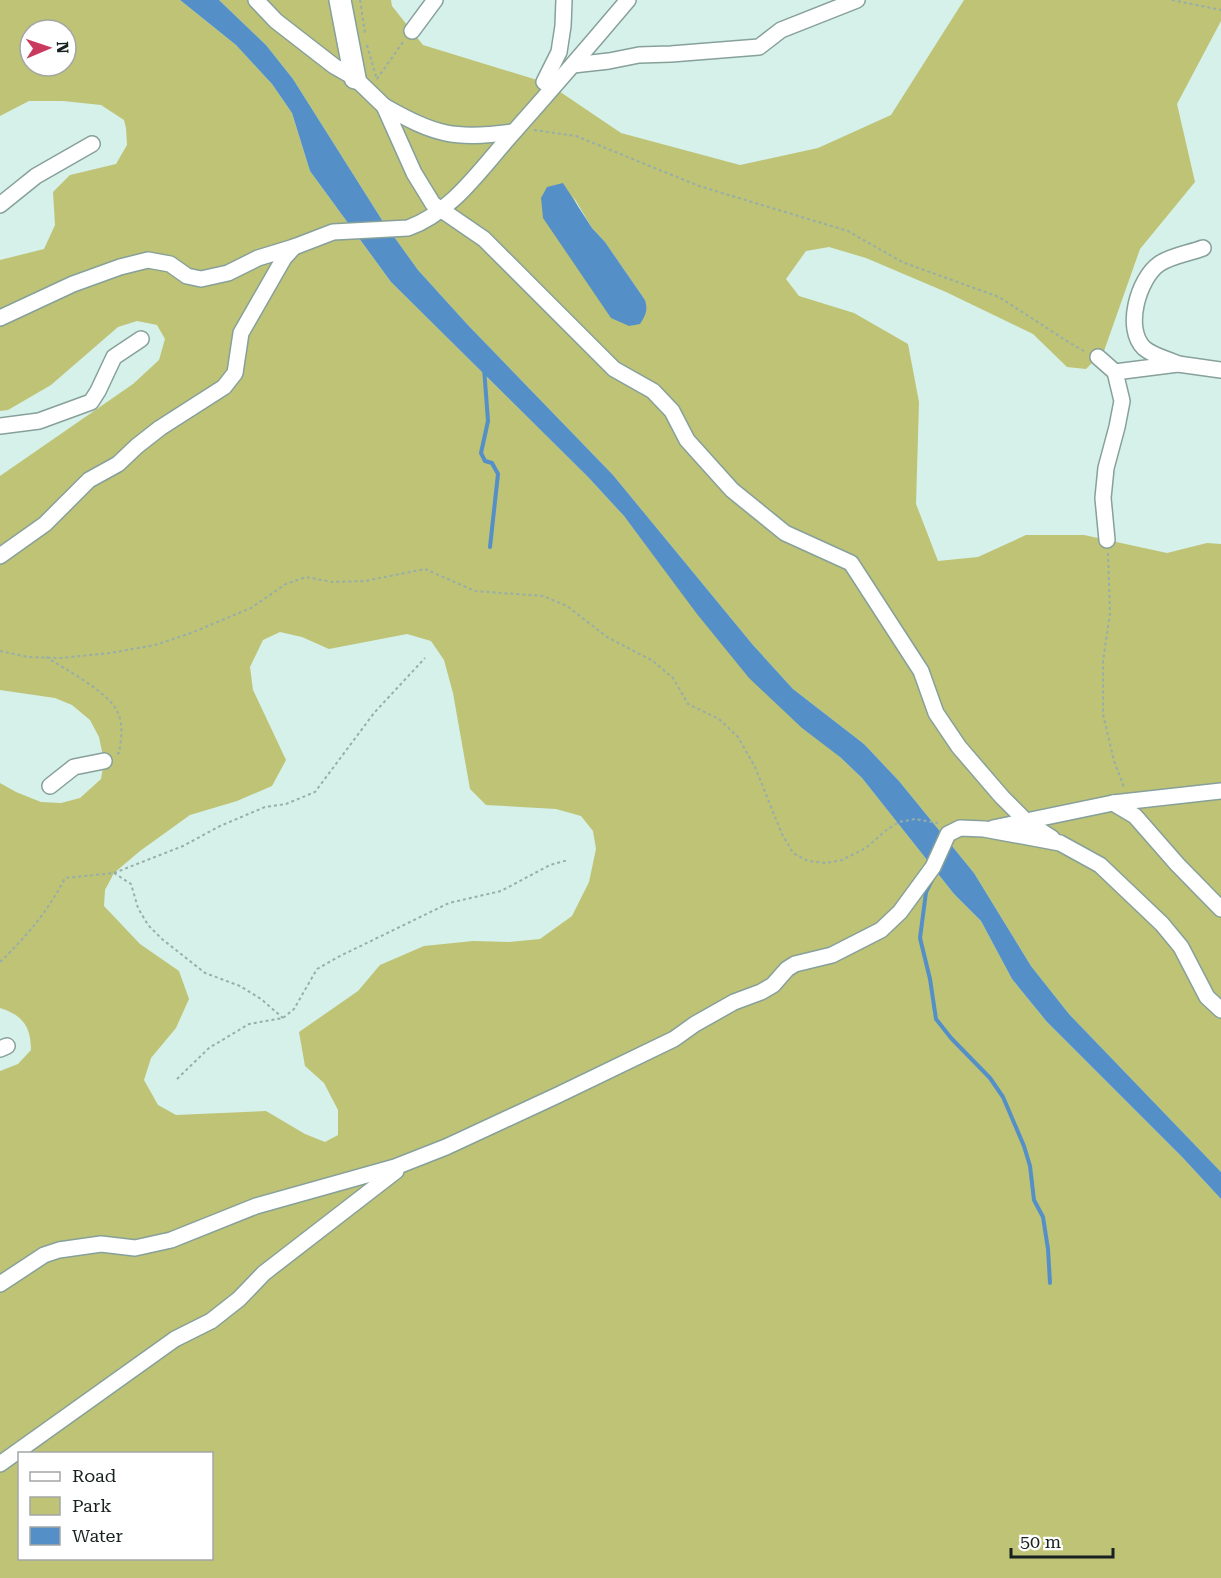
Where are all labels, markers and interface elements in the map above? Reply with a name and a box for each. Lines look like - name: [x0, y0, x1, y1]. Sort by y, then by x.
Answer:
- north arrow: [18, 18, 78, 78]
- text: N: [53, 41, 72, 54]
- legend: [18, 1452, 213, 1560]
- text: Road: [72, 1465, 117, 1486]
- text: Park: [72, 1495, 112, 1516]
- scale bar: [1011, 1521, 1113, 1559]
- text: Water: [72, 1525, 123, 1546]
- text: 50 m: [1020, 1531, 1061, 1552]

